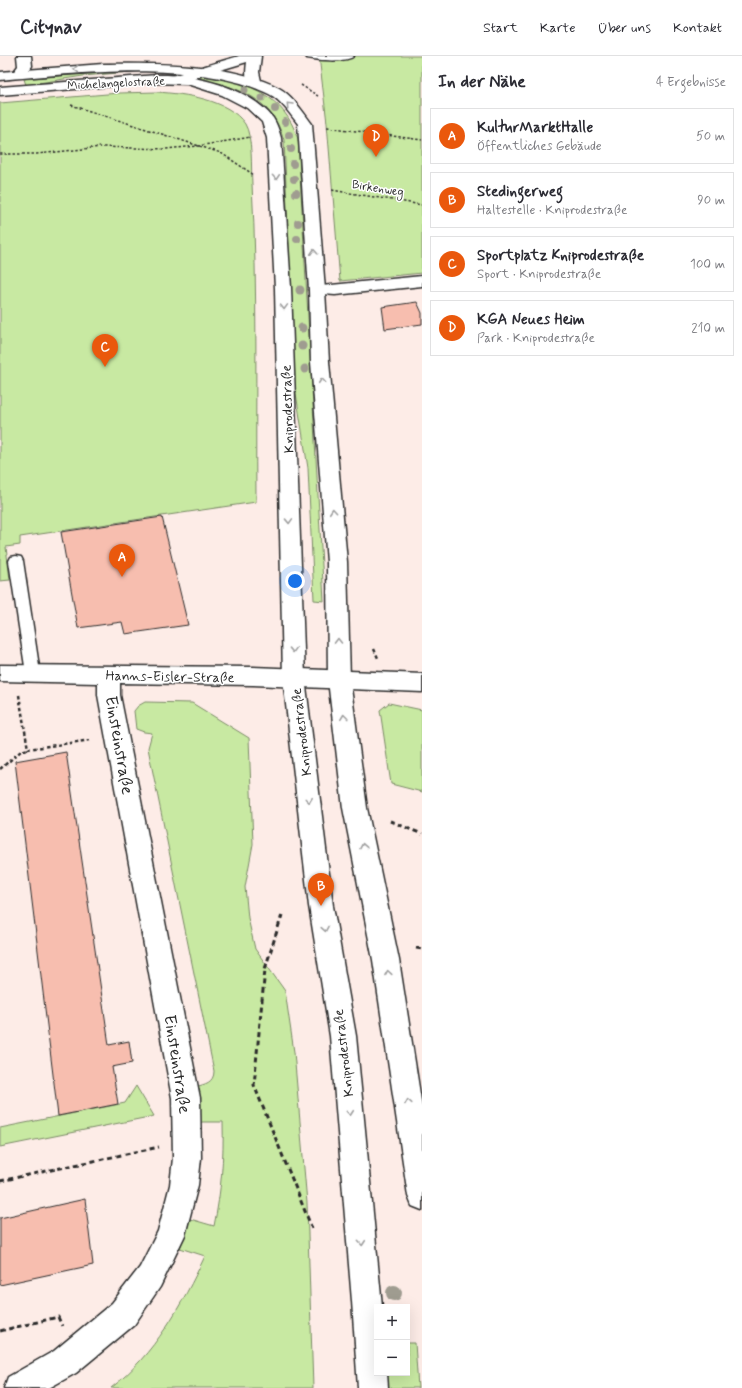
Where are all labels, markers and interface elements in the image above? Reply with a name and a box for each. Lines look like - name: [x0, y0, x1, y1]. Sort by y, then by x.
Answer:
- text: Citynav: [20, 15, 82, 40]
- text: Start: [483, 19, 518, 37]
- text: Karte: [540, 19, 575, 37]
- text: Über uns: [597, 19, 651, 37]
- text: Kontakt: [673, 19, 722, 37]
- one-way arrow: [73, 65, 79, 74]
- text: In der Nähe: [438, 71, 526, 93]
- street label: Michelangelostraße: [67, 73, 166, 95]
- text: 4 Ergebnisse: [656, 74, 726, 91]
- one-way arrow: [287, 103, 294, 110]
- text: KulturMarktHalle: [477, 118, 593, 138]
- pin: D: [363, 124, 389, 157]
- text: A: [448, 128, 456, 145]
- text: 50 m: [696, 128, 725, 145]
- text: Öffentliches Gebäude: [477, 138, 602, 155]
- one-way arrow: [272, 174, 281, 180]
- street label: Birkenweg: [351, 177, 405, 201]
- text: Stedingerweg: [477, 182, 563, 202]
- text: B: [448, 192, 456, 209]
- text: 90 m: [697, 192, 725, 209]
- text: Haltestelle · Kniprodestraße: [477, 202, 627, 219]
- text: Sportplatz Kniprodestraße: [477, 246, 644, 266]
- one-way arrow: [310, 249, 319, 255]
- text: C: [447, 256, 457, 273]
- text: 100 m: [690, 256, 725, 273]
- text: Sport · Kniprodestraße: [477, 266, 601, 283]
- one-way arrow: [280, 304, 288, 310]
- text: KGA Neues Heim: [477, 310, 585, 330]
- text: D: [448, 320, 456, 337]
- text: 210 m: [691, 320, 725, 337]
- text: Park · Kniprodestraße: [477, 330, 595, 347]
- pin: C: [92, 334, 118, 367]
- street label: Kniprodestraße: [277, 364, 299, 453]
- one-way arrow: [317, 378, 326, 384]
- one-way arrow: [329, 508, 338, 514]
- one-way arrow: [285, 518, 293, 524]
- pin: A: [109, 544, 135, 577]
- your location: [285, 571, 305, 591]
- one-way arrow: [334, 638, 342, 644]
- one-way arrow: [289, 647, 298, 653]
- street label: Hanns-Eisler-Straße: [105, 667, 235, 687]
- street label: Kniprodestraße: [288, 687, 316, 777]
- street label: Einsteinstraße: [100, 694, 139, 796]
- one-way arrow: [340, 714, 349, 720]
- one-way arrow: [304, 797, 313, 803]
- one-way arrow: [359, 843, 367, 849]
- pin: B: [308, 873, 334, 906]
- one-way arrow: [320, 926, 329, 932]
- one-way arrow: [384, 970, 393, 976]
- street label: Kniprodestraße: [330, 1008, 358, 1098]
- street label: Einsteinstraße: [158, 1013, 196, 1115]
- one-way arrow: [404, 1099, 413, 1105]
- one-way arrow: [345, 1110, 354, 1116]
- one-way arrow: [357, 1240, 366, 1246]
- map controls: [374, 1304, 410, 1376]
- button: +: [374, 1304, 410, 1340]
- button: −: [374, 1340, 410, 1376]

